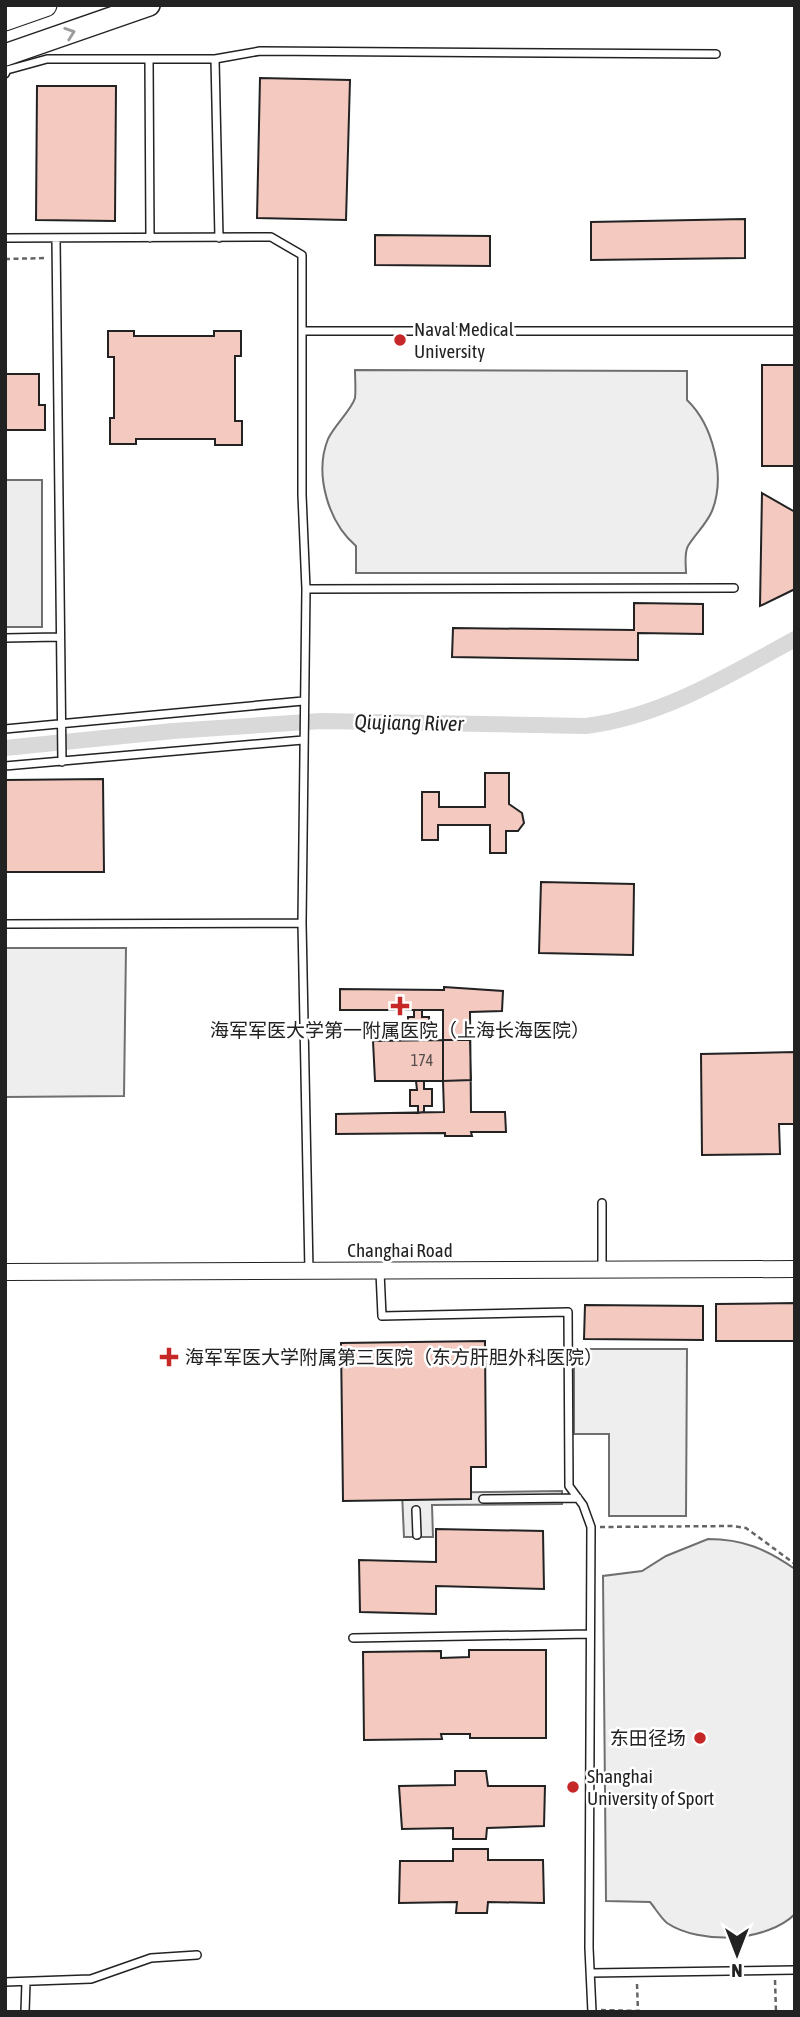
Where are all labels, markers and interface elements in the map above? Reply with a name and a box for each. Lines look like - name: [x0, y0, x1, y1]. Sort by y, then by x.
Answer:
- one-way arrow: [63, 27, 75, 41]
- place label: Naval Medical University: [414, 318, 514, 362]
- marker: Naval Medical University: [392, 332, 408, 348]
- water label: Qiujiang River: [354, 709, 465, 735]
- marker: 海军军医大学第一附属医院（上海长海医院）: [390, 996, 410, 1016]
- place label: 海军军医大学第一附属医院（上海长海医院）: [210, 1019, 590, 1041]
- house number: 174: [411, 1051, 433, 1069]
- street label: Changhai Road: [347, 1239, 453, 1261]
- place label: 海军军医大学附属第三医院（东方肝胆外科医院）: [185, 1346, 603, 1368]
- marker: 海军军医大学附属第三医院（东方肝胆外科医院）: [159, 1347, 179, 1367]
- place label: 东田径场: [610, 1727, 686, 1749]
- marker: 东田径场: [692, 1730, 708, 1746]
- place label: Shanghai University of Sport: [587, 1765, 714, 1809]
- marker: Shanghai University of Sport: [565, 1779, 581, 1795]
- north arrow: [702, 1919, 772, 1989]
- text: N: [731, 1960, 743, 1982]

